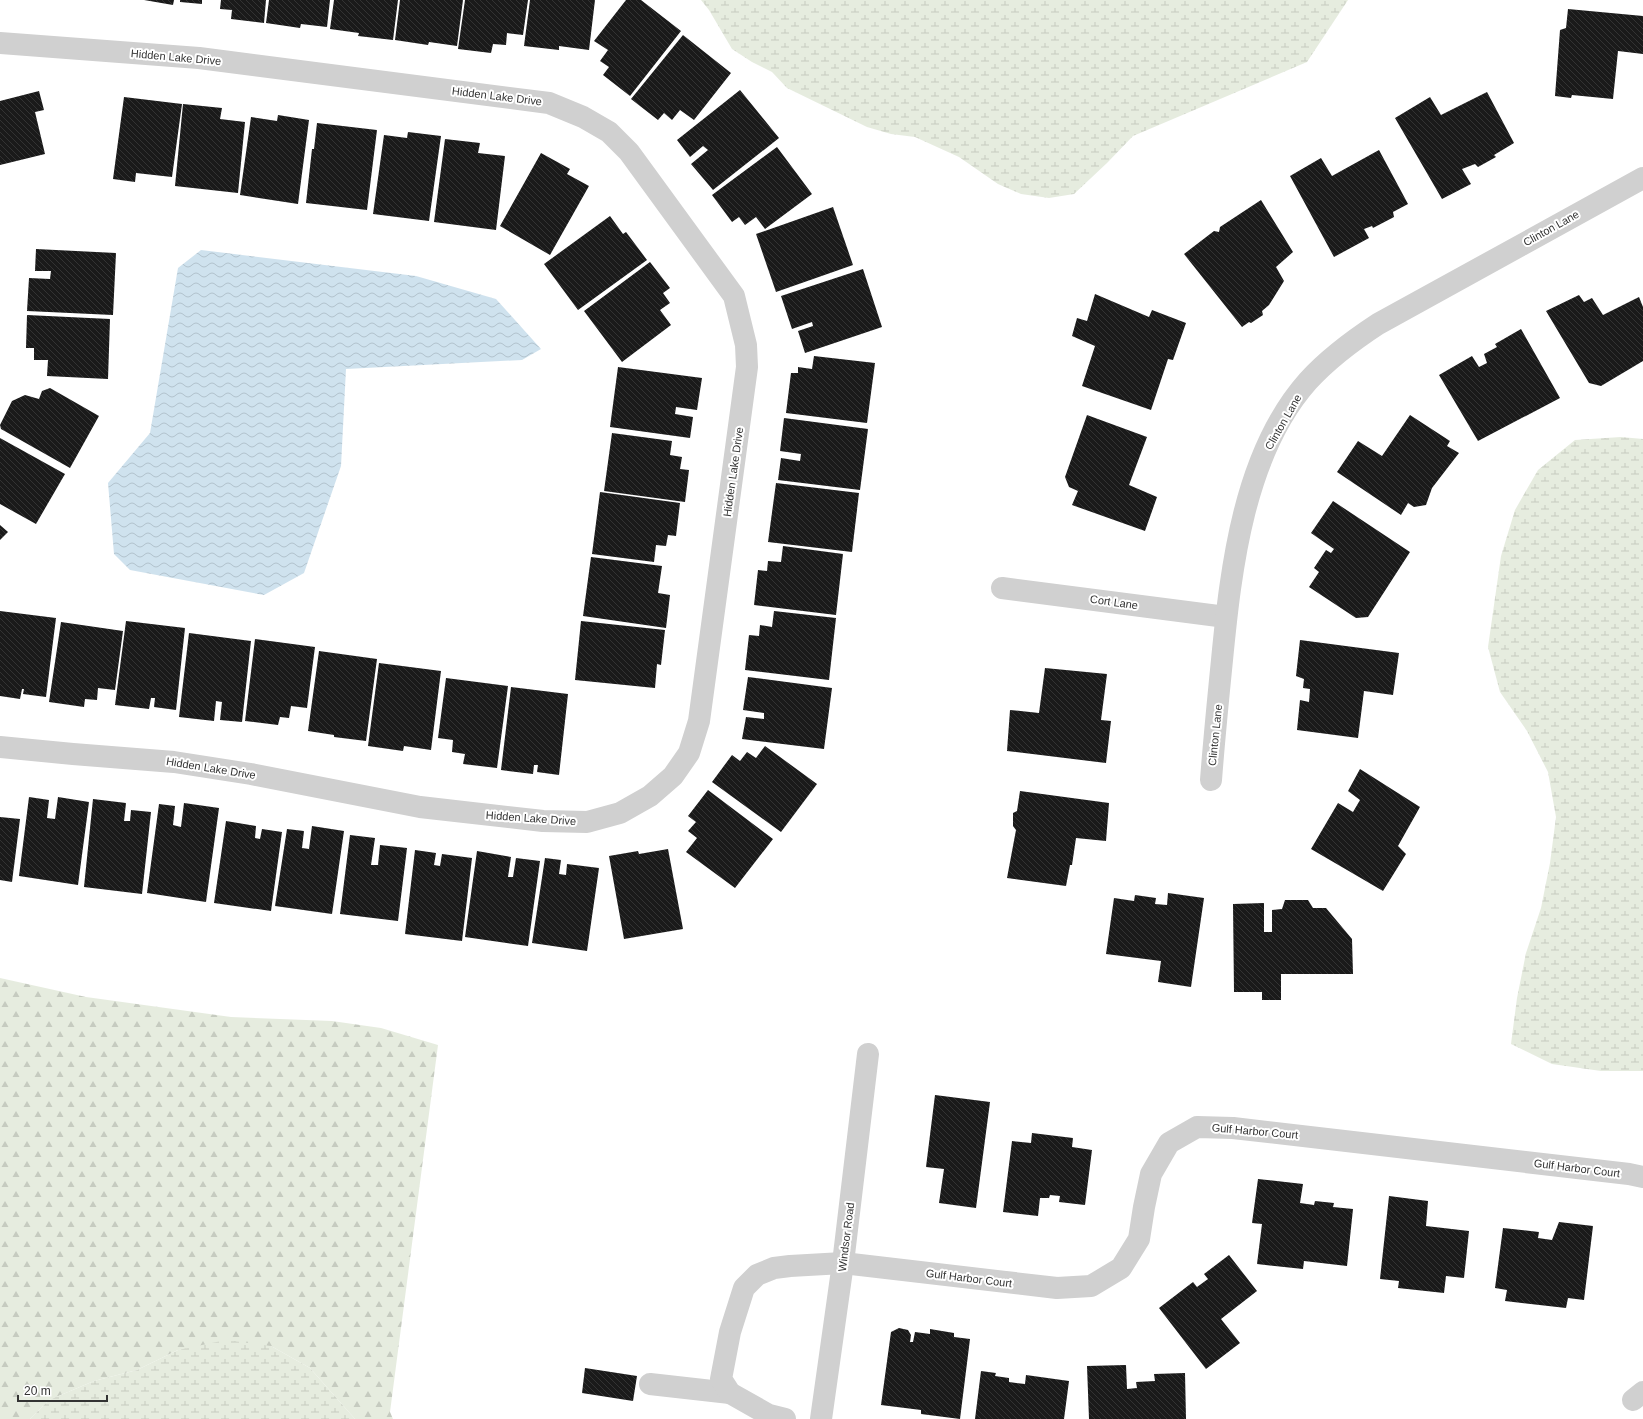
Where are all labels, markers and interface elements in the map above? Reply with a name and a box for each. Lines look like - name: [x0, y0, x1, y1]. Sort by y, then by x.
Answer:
- street label: Hidden Lake Drive: [130, 47, 222, 67]
- street label: Hidden Lake Drive: [451, 85, 543, 107]
- street label: Clinton Lane: [1521, 208, 1581, 248]
- street label: Clinton Lane: [1262, 392, 1304, 452]
- street label: Hidden Lake Drive: [721, 426, 745, 518]
- street label: Cort Lane: [1089, 593, 1139, 611]
- street label: Clinton Lane: [1206, 704, 1224, 766]
- street label: Hidden Lake Drive: [165, 755, 257, 781]
- street label: Hidden Lake Drive: [485, 809, 577, 827]
- street label: Gulf Harbor Court: [1211, 1121, 1299, 1141]
- street label: Gulf Harbor Court: [1533, 1157, 1621, 1179]
- street label: Windsor Road: [836, 1202, 856, 1272]
- street label: Gulf Harbor Court: [925, 1267, 1013, 1289]
- scale bar: [18, 1377, 107, 1403]
- text: 20 m: [24, 1384, 51, 1398]

